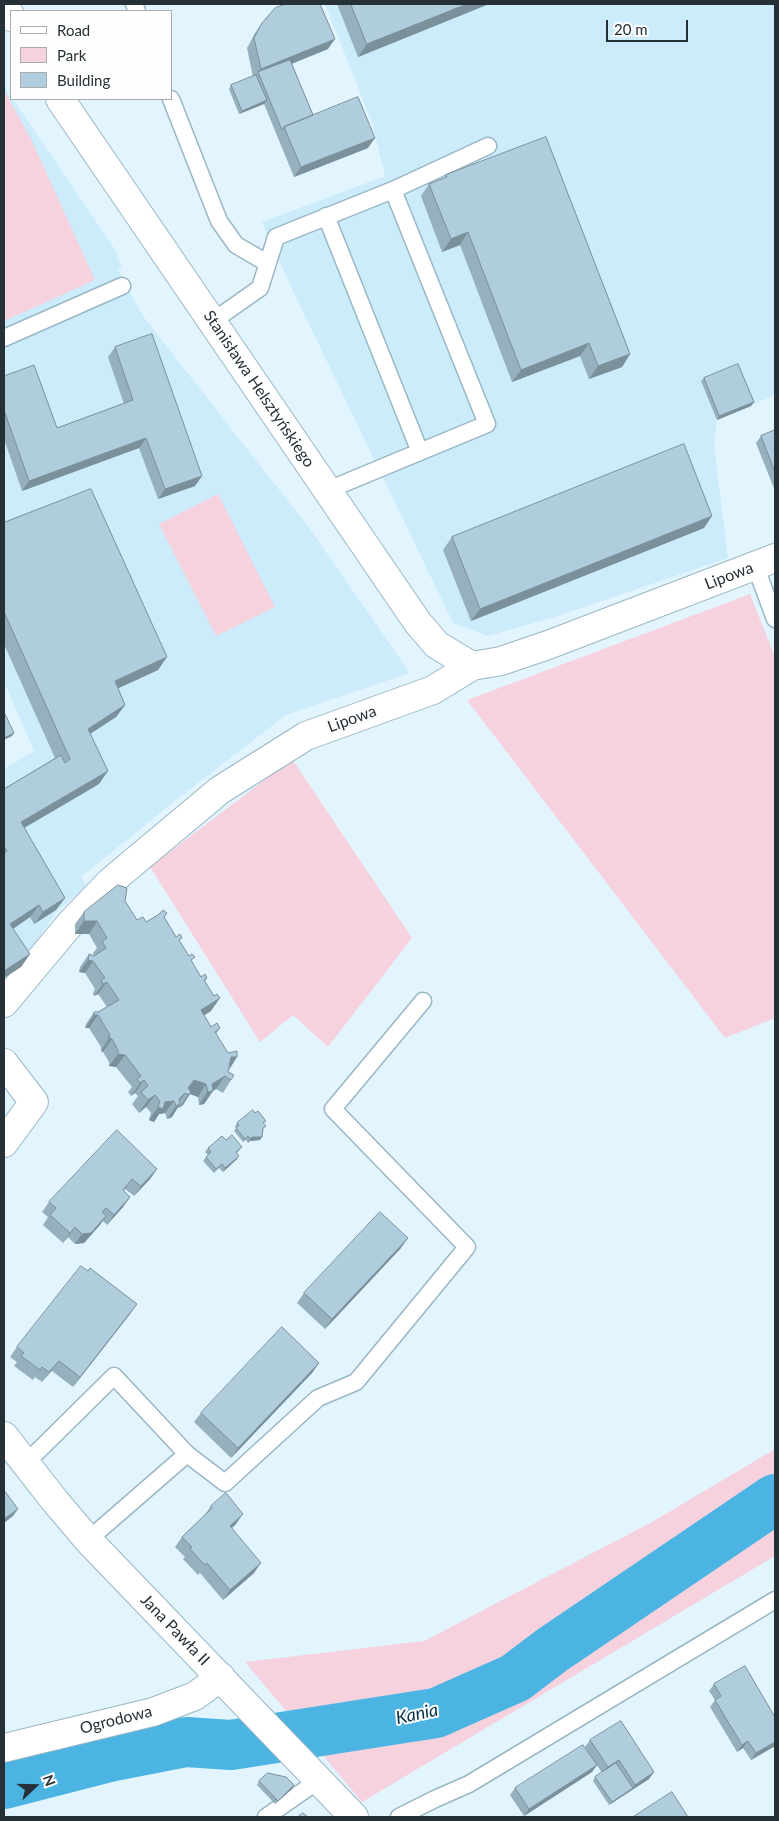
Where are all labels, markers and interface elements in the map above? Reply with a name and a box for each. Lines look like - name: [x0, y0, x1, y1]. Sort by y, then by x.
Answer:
- legend: [10, 10, 172, 100]
- scale bar: [609, 10, 692, 42]
- text: 20 m: [614, 20, 648, 38]
- text: Road: [57, 21, 90, 39]
- text: Park: [57, 46, 86, 64]
- text: Building: [57, 71, 110, 89]
- street label: Stanisława Helsztyńskiego: [199, 307, 319, 471]
- street label: Lipowa: [702, 558, 756, 594]
- street label: Lipowa: [325, 701, 379, 737]
- street label: Jana Pawła II: [136, 1591, 214, 1669]
- water label: Kania: [394, 1699, 440, 1729]
- street label: Ogrodowa: [78, 1702, 154, 1738]
- north arrow: [10, 1761, 60, 1811]
- text: N: [40, 1772, 59, 1789]

